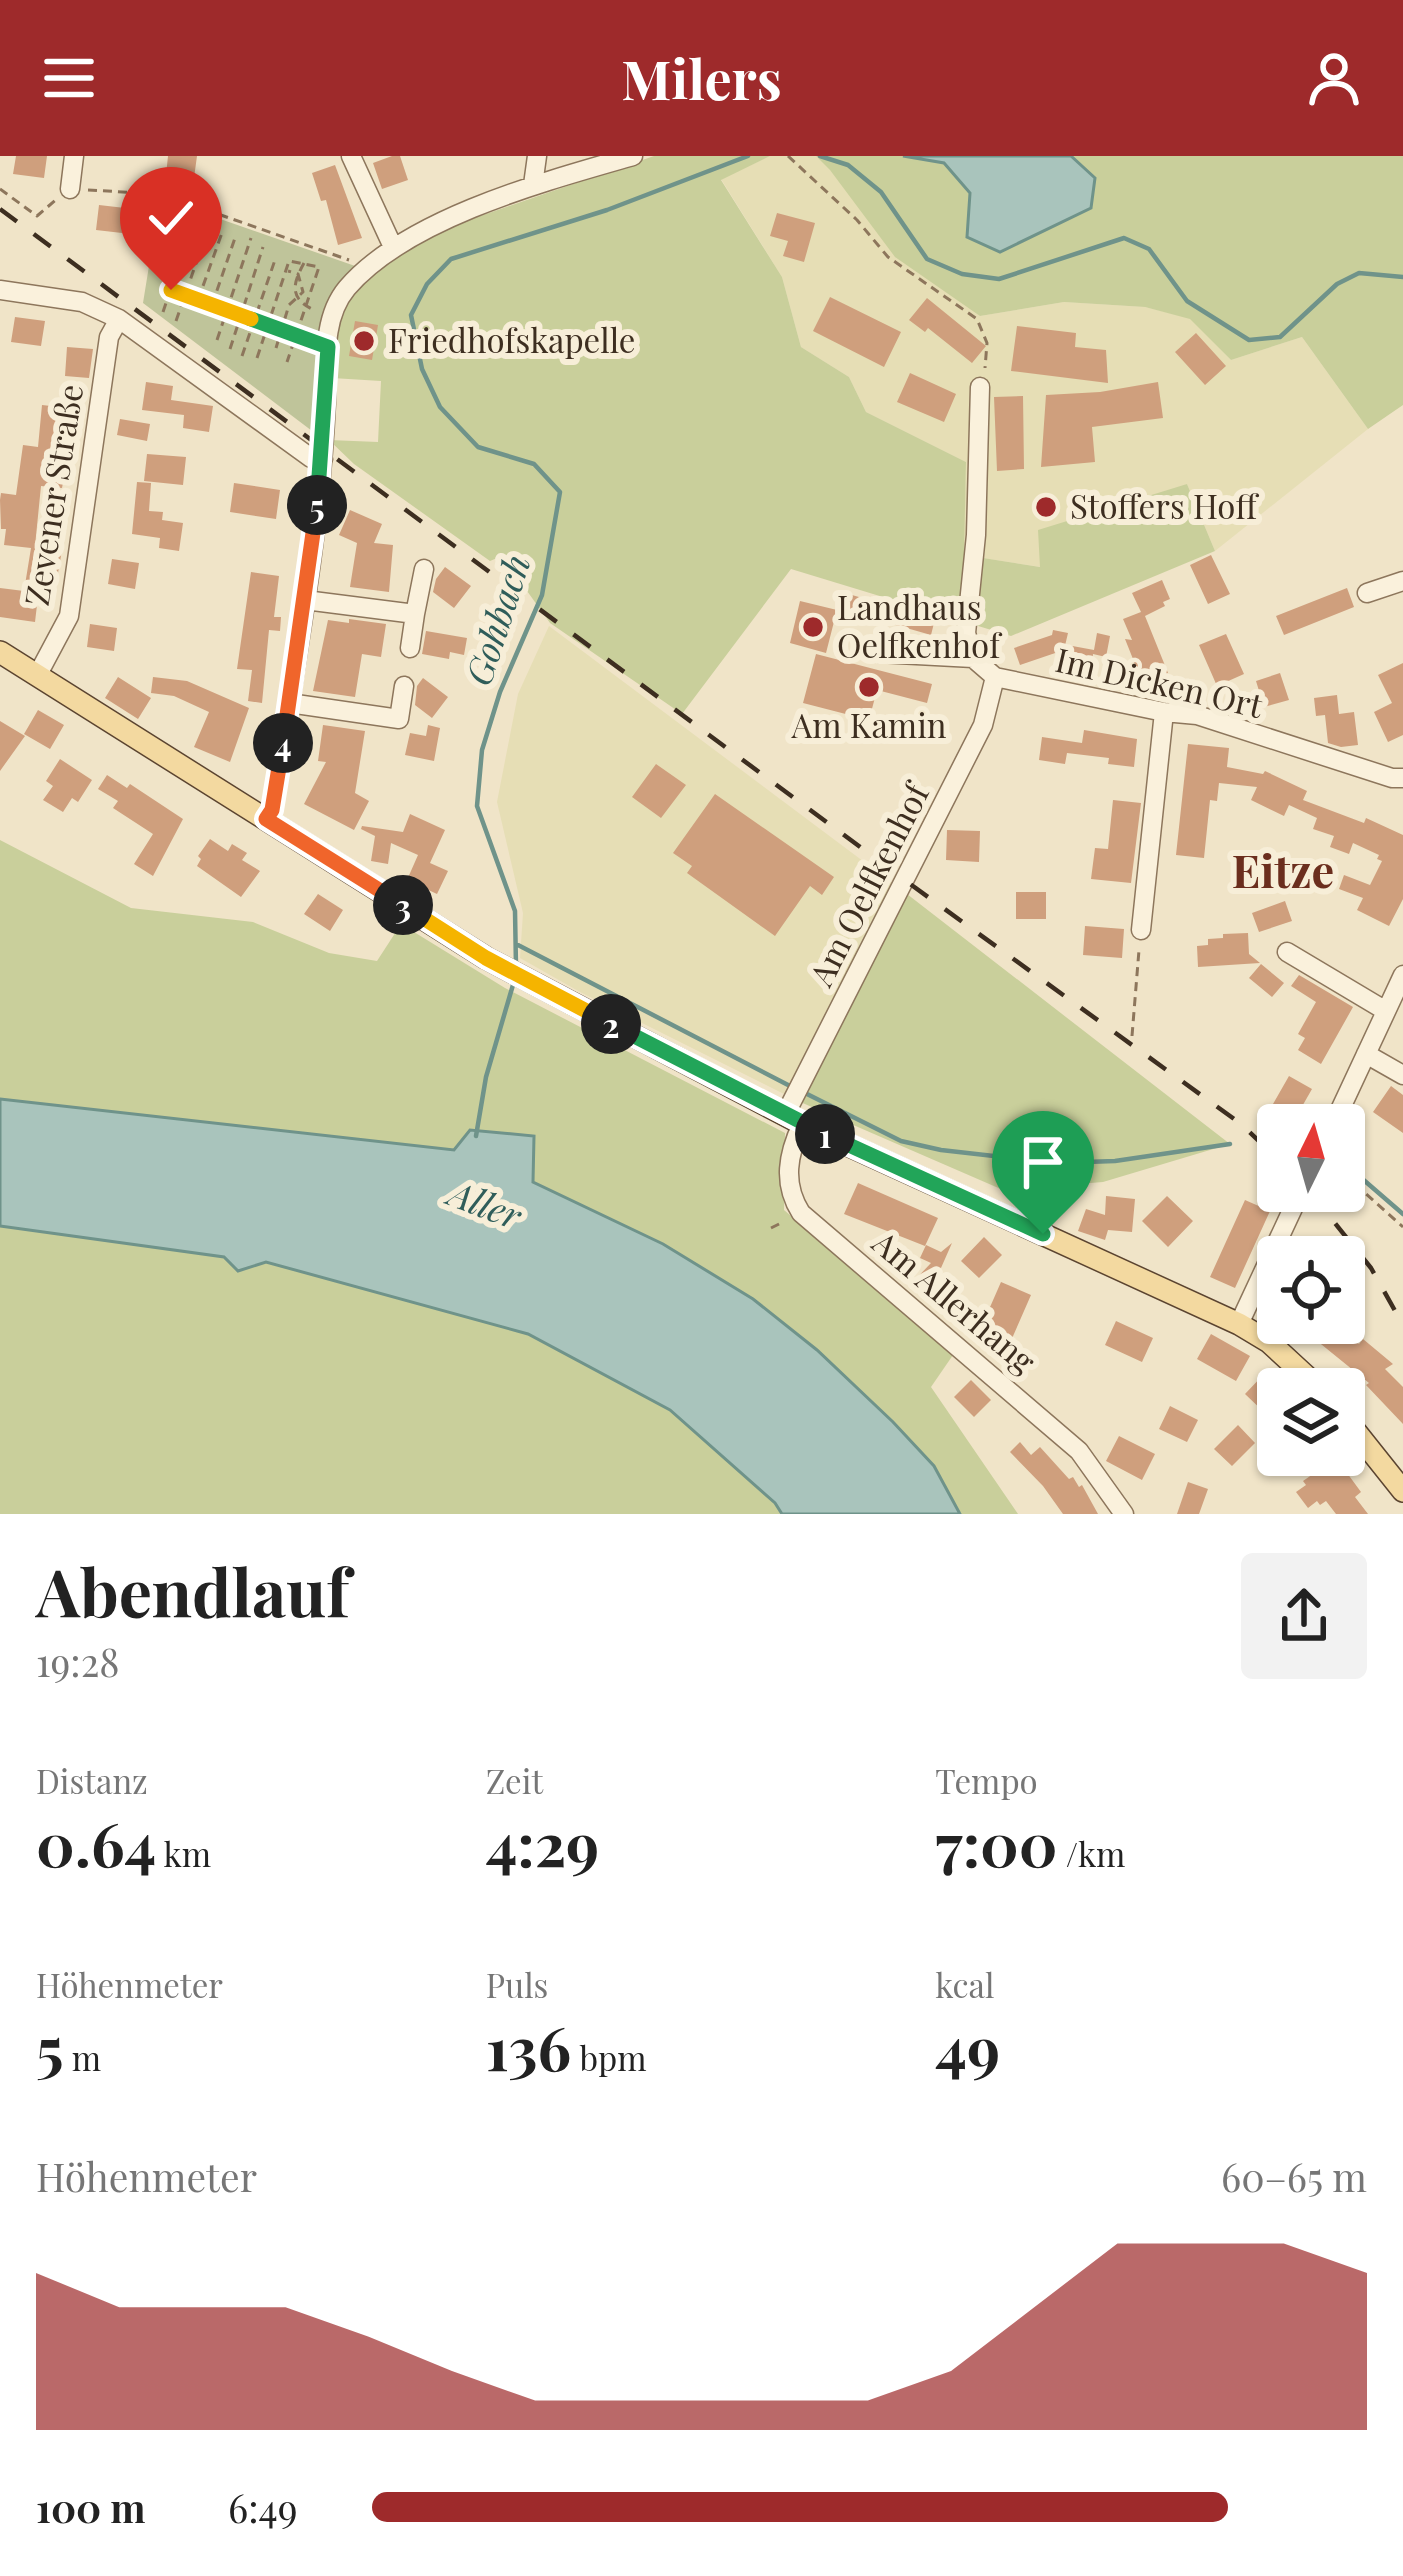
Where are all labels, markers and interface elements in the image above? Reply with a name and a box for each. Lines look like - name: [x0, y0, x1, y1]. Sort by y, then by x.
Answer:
- text: Milers: [621, 42, 782, 114]
- icon: menu: [36, 45, 102, 111]
- icon: person: [1301, 45, 1367, 111]
- pin: [120, 167, 222, 290]
- icon: check: [138, 185, 204, 251]
- place label: Friedhofskapelle: [388, 317, 636, 361]
- marker: Friedhofskapelle: [351, 328, 377, 354]
- street label: Zevener Straße: [13, 381, 91, 609]
- pin: 5: [287, 475, 347, 535]
- text: 5: [309, 483, 325, 527]
- place label: Stoffers Hoff: [1070, 483, 1259, 527]
- marker: Stoffers Hoff: [1033, 494, 1059, 520]
- water label: Gohbach: [453, 548, 540, 691]
- place label: Landhaus Oelfkenhof: [837, 584, 1002, 666]
- marker: Landhaus Oelfkenhof: [800, 614, 826, 640]
- street label: Im Dicken Ort: [1052, 636, 1268, 727]
- marker: Am Kamin: [856, 674, 882, 700]
- place label: Am Kamin: [790, 702, 947, 746]
- pin: 4: [253, 713, 313, 773]
- text: 4: [274, 721, 292, 765]
- street label: Am Oelfkenhof: [797, 774, 938, 994]
- district label: Eitze: [1232, 839, 1334, 899]
- pin: 3: [373, 875, 433, 935]
- text: 3: [395, 883, 411, 927]
- pin: 2: [581, 994, 641, 1054]
- text: 2: [602, 1002, 620, 1046]
- pin: 1: [795, 1104, 855, 1164]
- north arrow: [1257, 1104, 1365, 1212]
- map controls: [1257, 1104, 1365, 1476]
- pin: [992, 1111, 1094, 1234]
- text: 1: [819, 1112, 831, 1156]
- icon: arrive: [1010, 1129, 1076, 1195]
- water label: Aller: [439, 1166, 530, 1239]
- street label: Am Allerhang: [864, 1219, 1046, 1382]
- button: locate: [1257, 1236, 1365, 1344]
- button: layers: [1257, 1368, 1365, 1476]
- text: Abendlauf: [36, 1546, 350, 1634]
- button: share: [1241, 1553, 1367, 1679]
- text: 19:28: [36, 1635, 120, 1687]
- text: Distanz: [36, 1758, 148, 1802]
- text: Zeit: [486, 1758, 543, 1802]
- text: Tempo: [935, 1758, 1038, 1802]
- text: 0.64: [36, 1802, 156, 1882]
- text: 4:29: [486, 1802, 599, 1882]
- text: 7:00: [935, 1802, 1057, 1882]
- text: km: [156, 1831, 211, 1875]
- text: /km: [1057, 1831, 1125, 1875]
- text: Höhenmeter: [36, 1962, 223, 2006]
- text: Puls: [486, 1962, 548, 2006]
- text: kcal: [935, 1962, 994, 2006]
- text: 5: [36, 2006, 64, 2086]
- text: 136: [486, 2006, 571, 2086]
- text: 49: [935, 2006, 1000, 2086]
- text: m: [64, 2035, 101, 2079]
- text: bpm: [571, 2035, 646, 2079]
- text: Höhenmeter: [36, 2150, 257, 2202]
- text: 60–65 m: [1221, 2150, 1367, 2202]
- text: 100 m: [36, 2481, 146, 2533]
- text: 6:49: [228, 2481, 298, 2533]

